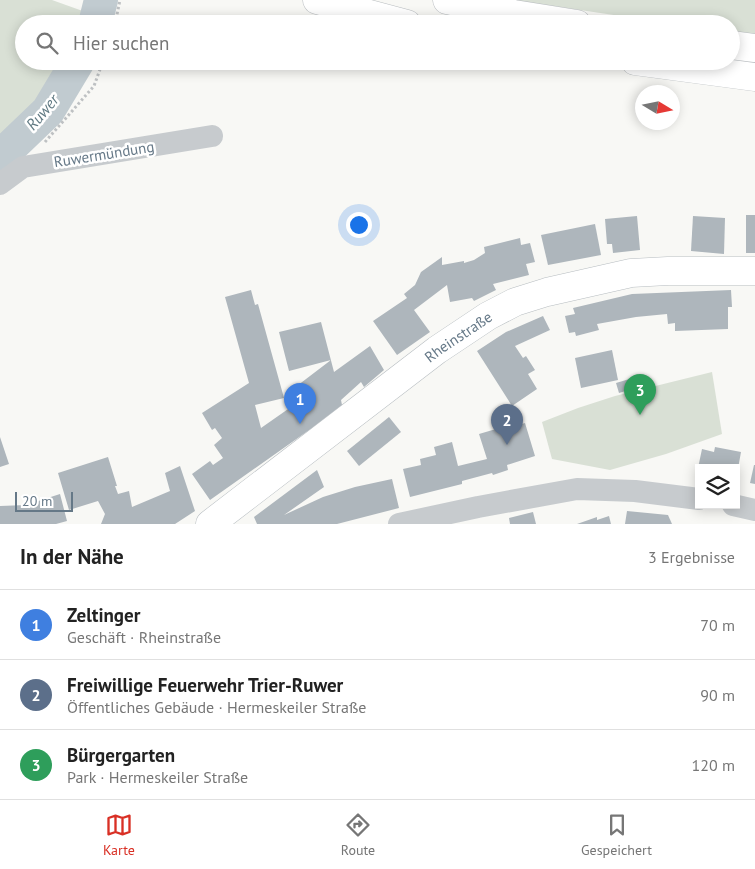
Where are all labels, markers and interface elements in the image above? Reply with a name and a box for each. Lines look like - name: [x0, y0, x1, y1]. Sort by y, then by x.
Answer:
- search box: [15, 15, 740, 70]
- icon: search: [33, 29, 61, 57]
- text: Hier suchen: [73, 31, 169, 55]
- north arrow: [635, 85, 680, 130]
- water label: Ruwer: [21, 89, 64, 134]
- street label: Ruwermündung: [52, 137, 156, 171]
- your location: [346, 212, 372, 238]
- street label: Rheinstraße: [420, 307, 495, 366]
- pin: 3: [624, 374, 656, 415]
- pin: 1: [284, 383, 316, 424]
- pin: 2: [491, 404, 523, 445]
- map controls: [695, 464, 740, 509]
- button: layers: [695, 464, 740, 509]
- scale bar: [15, 489, 72, 512]
- text: 20 m: [22, 492, 52, 510]
- text: In der Nähe: [20, 543, 124, 570]
- text: 3 Ergebnisse: [648, 547, 735, 567]
- text: Zeltinger: [67, 603, 140, 627]
- text: 1: [31, 615, 41, 635]
- text: 70 m: [700, 615, 735, 635]
- text: Geschäft · Rheinstraße: [67, 627, 221, 647]
- text: Freiwillige Feuerwehr Trier-Ruwer: [67, 673, 343, 697]
- text: 2: [31, 685, 41, 705]
- text: 90 m: [700, 685, 735, 705]
- text: Öffentliches Gebäude · Hermeskeiler Straße: [67, 697, 367, 717]
- text: Bürgergarten: [67, 743, 175, 767]
- text: 3: [31, 755, 41, 775]
- text: 120 m: [692, 755, 735, 775]
- text: Park · Hermeskeiler Straße: [67, 767, 248, 787]
- tab: Karte: [103, 811, 135, 859]
- tab: Route: [341, 811, 375, 859]
- tab: Gespeichert: [581, 811, 652, 859]

